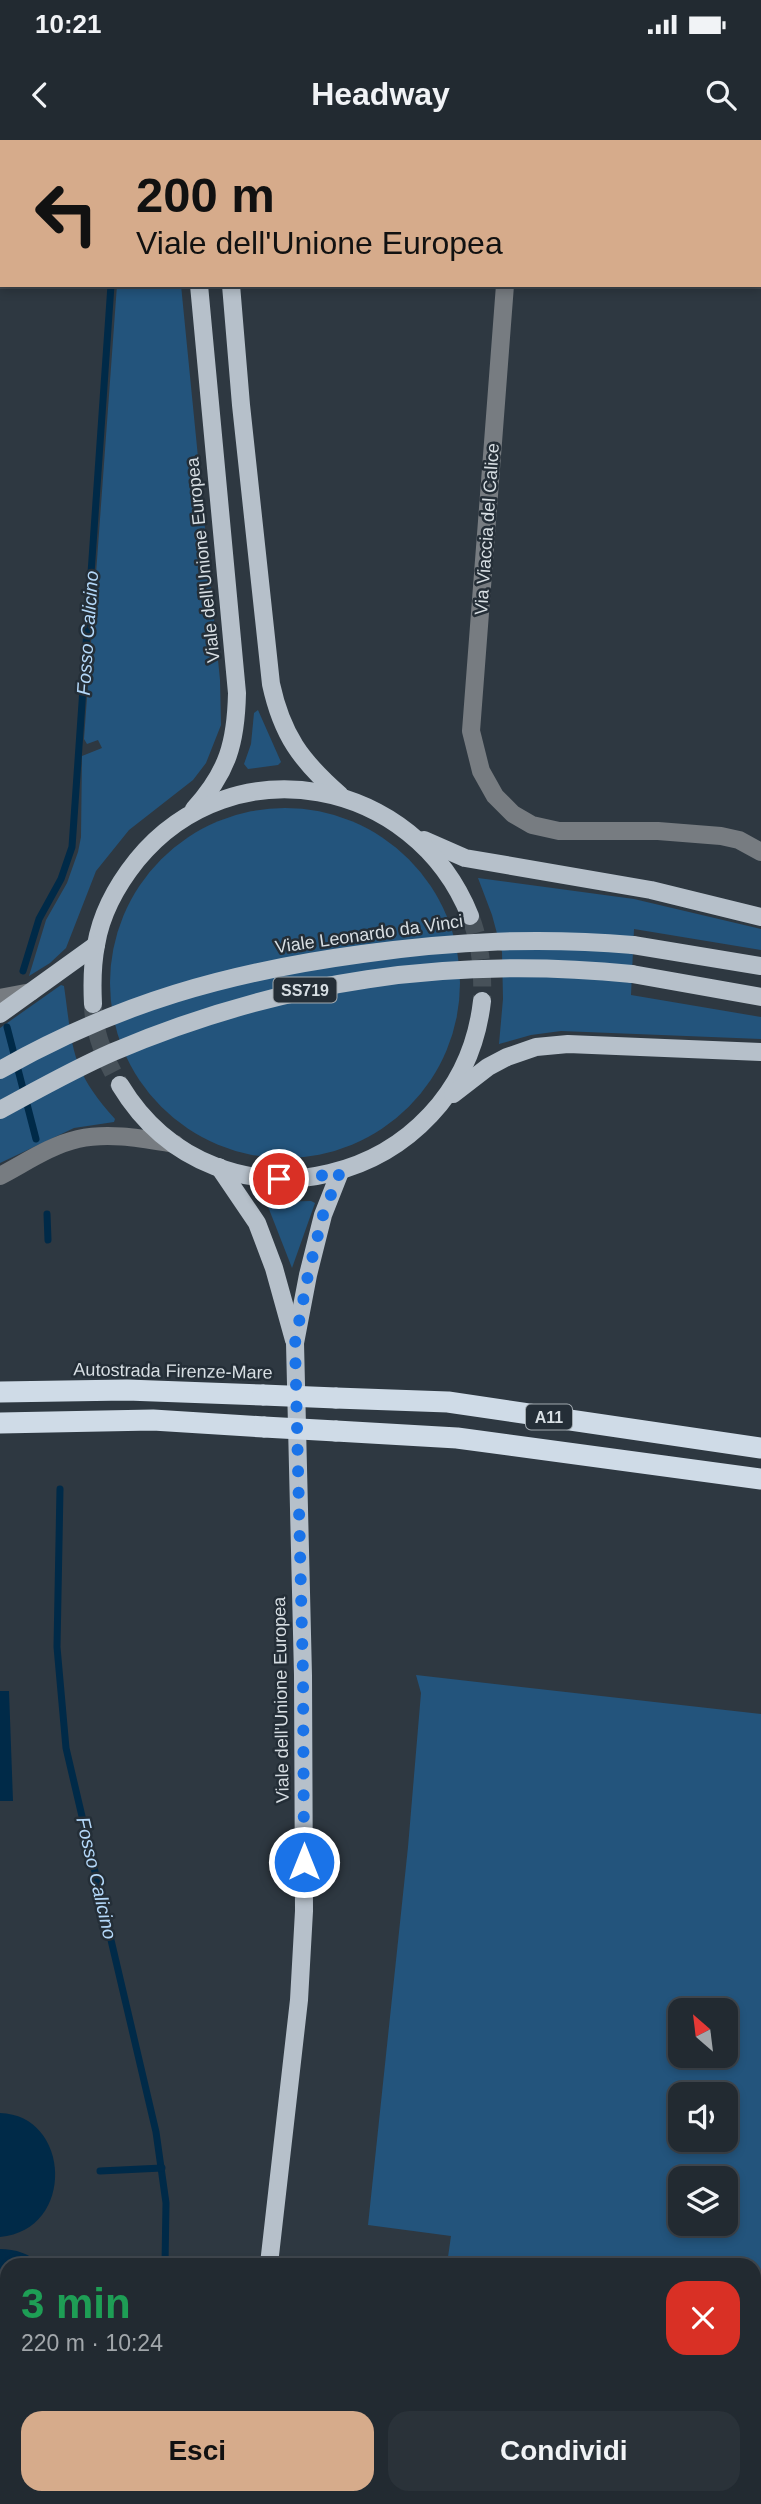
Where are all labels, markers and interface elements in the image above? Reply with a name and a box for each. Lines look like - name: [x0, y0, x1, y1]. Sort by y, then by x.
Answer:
- text: 10:21: [35, 9, 102, 39]
- icon: back: [21, 76, 59, 114]
- text: Headway: [311, 76, 450, 112]
- icon: search: [702, 76, 740, 114]
- icon: left: [21, 168, 112, 259]
- text: 200 m: [136, 168, 275, 222]
- text: Viale dell'Unione Europea: [136, 225, 503, 261]
- street label: Via Viaccia del Calice: [471, 442, 503, 616]
- street label: Viale dell'Unione Europea: [182, 455, 224, 664]
- water label: Fosso Calicino: [73, 570, 102, 696]
- street label: Viale Leonardo da Vinci: [274, 911, 464, 957]
- road number: SS719: [274, 978, 336, 1002]
- pin: [249, 1149, 309, 1209]
- icon: arrive: [260, 1160, 298, 1198]
- street label: Autostrada Firenze-Mare: [73, 1359, 273, 1383]
- road number: A11: [526, 1404, 572, 1429]
- street label: Viale dell'Unione Europea: [269, 1596, 293, 1803]
- water label: Fosso Calicino: [72, 1815, 121, 1941]
- position arrow: [267, 1825, 341, 1899]
- north arrow: [668, 1998, 738, 2068]
- map controls: [668, 1998, 738, 2236]
- button: sound: [668, 2082, 738, 2152]
- button: layers: [668, 2166, 738, 2236]
- text: 3 min: [21, 2280, 131, 2327]
- button: close: [666, 2281, 740, 2355]
- text: 220 m · 10:24: [21, 2330, 163, 2356]
- button: Esci: [21, 2411, 374, 2491]
- button: Condividi: [388, 2411, 740, 2491]

